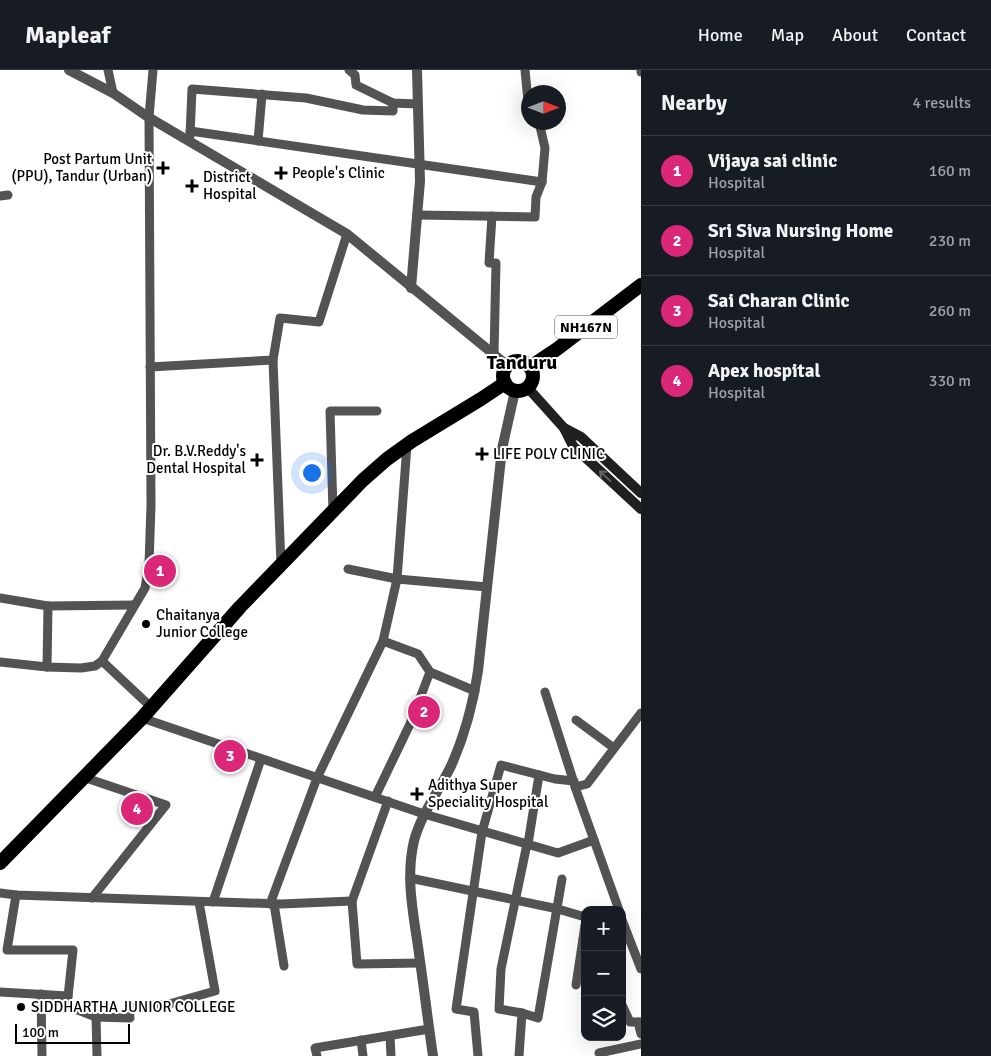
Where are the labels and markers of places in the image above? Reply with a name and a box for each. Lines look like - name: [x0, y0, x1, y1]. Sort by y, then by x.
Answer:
- place label: Post Partum Unit (PPU), Tandur (Urban): [11, 150, 152, 185]
- marker: Post Partum Unit (PPU), Tandur (Urban): [156, 161, 170, 175]
- place label: People's Clinic: [292, 164, 385, 182]
- marker: People's Clinic: [274, 166, 288, 180]
- place label: District Hospital: [203, 168, 257, 203]
- marker: District Hospital: [185, 179, 199, 193]
- place label: Dr. B.V.Reddy's Dental Hospital: [146, 442, 246, 477]
- place label: LIFE POLY CLINIC: [493, 445, 605, 463]
- marker: LIFE POLY CLINIC: [475, 447, 489, 461]
- marker: Dr. B.V.Reddy's Dental Hospital: [250, 453, 264, 467]
- pin: 1: [144, 552, 176, 590]
- place label: Chaitanya Junior College: [156, 606, 248, 641]
- marker: Chaitanya Junior College: [140, 618, 152, 630]
- pin: 2: [408, 693, 440, 731]
- pin: 3: [214, 737, 246, 775]
- place label: Adithya Super Speciality Hospital: [428, 776, 548, 811]
- marker: Adithya Super Speciality Hospital: [410, 787, 424, 801]
- pin: 4: [121, 790, 153, 828]
- place label: SIDDHARTHA JUNIOR COLLEGE: [31, 998, 235, 1016]
- marker: SIDDHARTHA JUNIOR COLLEGE: [15, 1001, 27, 1013]

